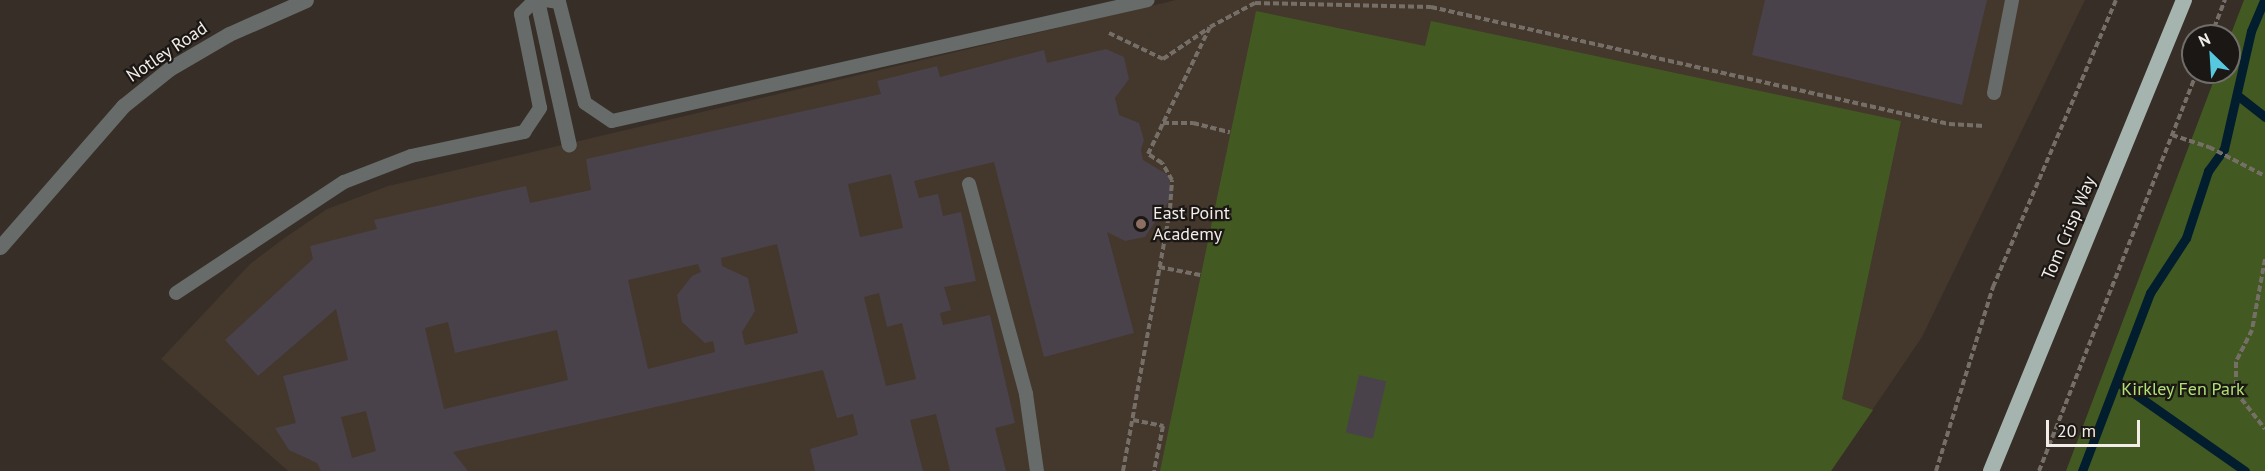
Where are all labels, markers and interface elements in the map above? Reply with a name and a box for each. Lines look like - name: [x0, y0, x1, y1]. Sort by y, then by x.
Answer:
- street label: Notley Road: [122, 17, 212, 87]
- north arrow: [2181, 24, 2241, 84]
- text: N: [2195, 28, 2213, 51]
- street label: Tom Crisp Way: [2037, 173, 2101, 283]
- place label: East Point Academy: [1153, 203, 1230, 246]
- marker: East Point Academy: [1134, 217, 1148, 231]
- park label: Kirkley Fen Park: [2121, 378, 2245, 400]
- scale bar: [2049, 408, 2144, 446]
- text: 20 m: [2057, 419, 2096, 442]

